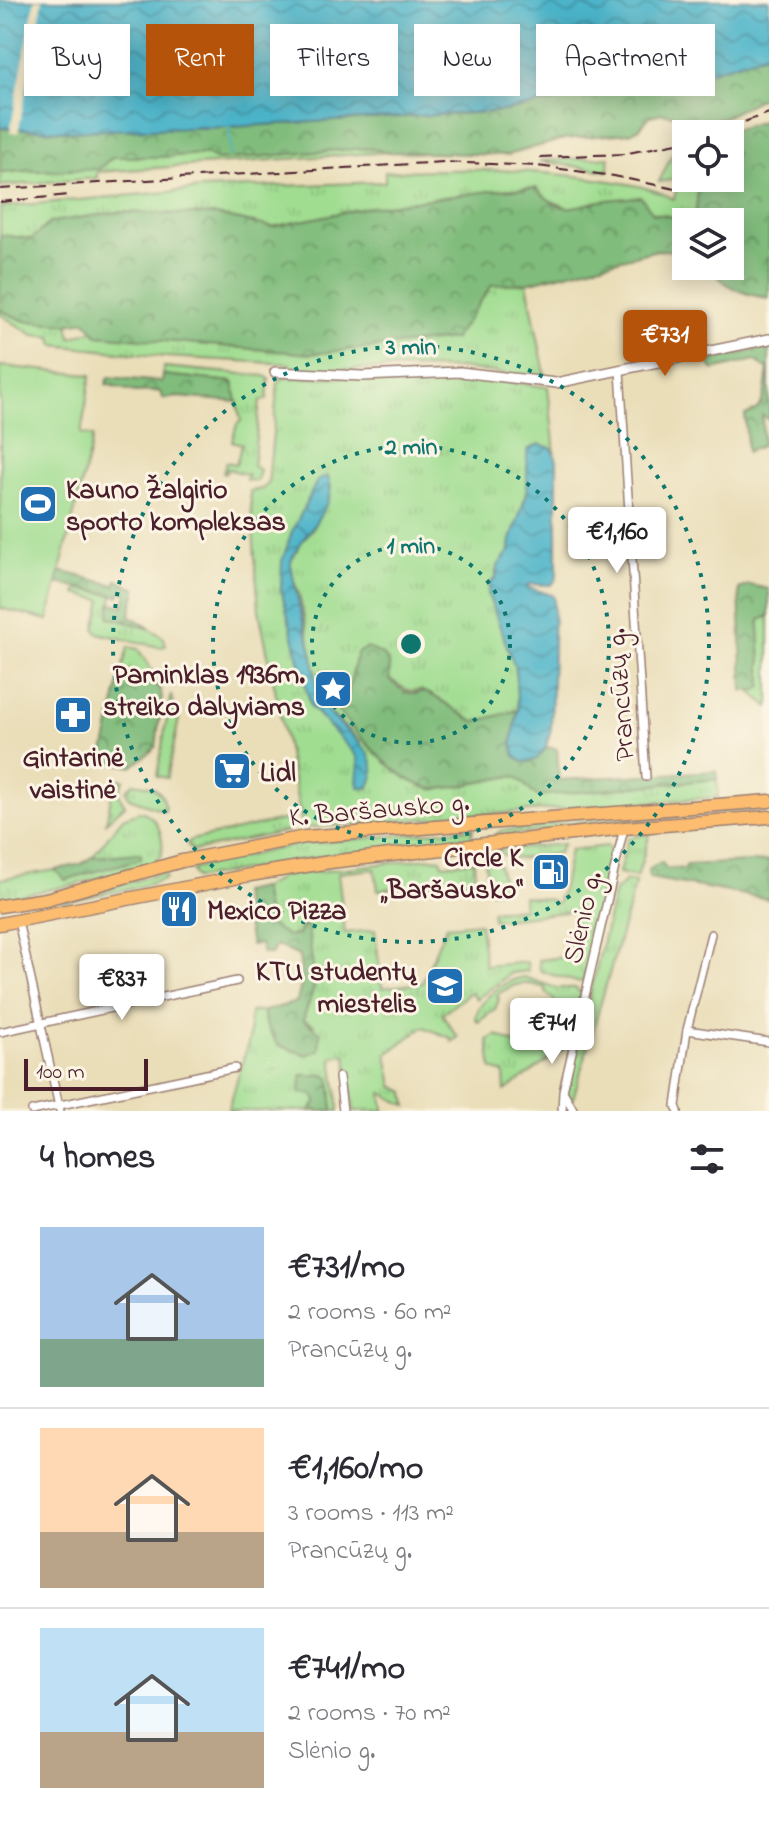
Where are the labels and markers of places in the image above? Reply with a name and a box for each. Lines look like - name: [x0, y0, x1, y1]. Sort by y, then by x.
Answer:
- pin: €731: [618, 310, 712, 378]
- place label: Kauno Žalgirio sporto kompleksas: [66, 471, 286, 544]
- sports icon: Kauno Žalgirio sporto kompleksas: [17, 483, 59, 525]
- pin: €1,160: [552, 507, 682, 575]
- centre of rings: [397, 630, 425, 658]
- place label: Paminklas 1936m. streiko dalyviams: [103, 656, 305, 729]
- place icon: Paminklas 1936m. streiko dalyviams: [312, 668, 354, 710]
- pharmacy icon: Gintarinė vaistinė: [52, 694, 94, 736]
- place label: Gintarinė vaistinė: [23, 739, 125, 812]
- supermarket icon: Lidl: [211, 750, 253, 792]
- place label: Lidl: [260, 754, 296, 795]
- place label: Circle K „Baršausko“: [380, 839, 524, 912]
- fuel station icon: Circle K „Baršausko“: [530, 851, 572, 893]
- restaurant icon: Mexico Pizza: [158, 888, 200, 930]
- place label: Mexico Pizza: [207, 892, 346, 933]
- place label: KTU studentų miestelis: [256, 953, 418, 1026]
- pin: €837: [75, 954, 169, 1022]
- school or university icon: KTU studentų miestelis: [424, 965, 466, 1007]
- pin: €741: [505, 998, 599, 1066]

